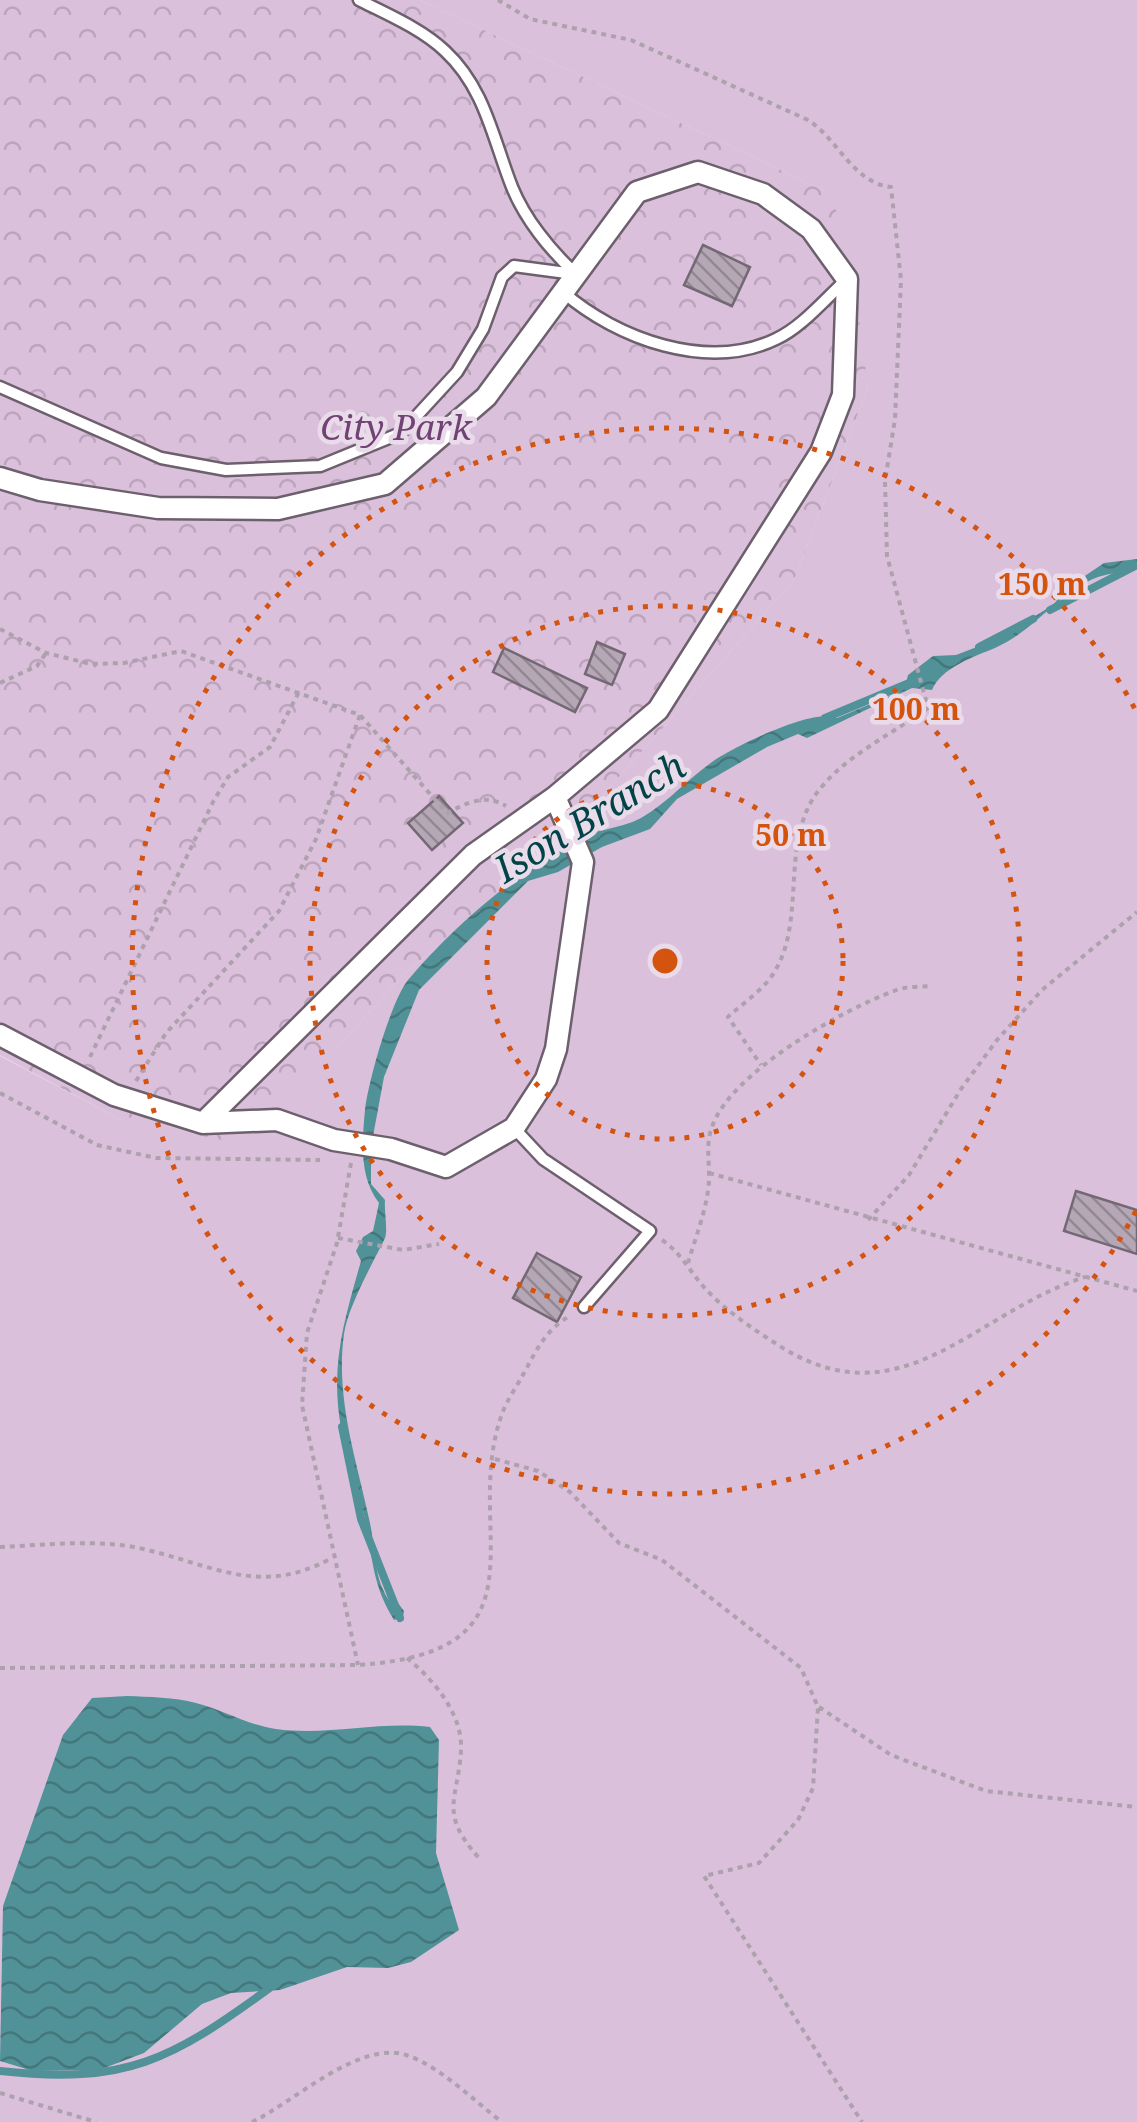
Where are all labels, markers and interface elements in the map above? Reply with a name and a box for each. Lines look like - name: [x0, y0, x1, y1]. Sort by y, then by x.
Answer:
- park label: City Park: [320, 403, 473, 450]
- text: 150 m: [998, 563, 1086, 604]
- text: 100 m: [872, 688, 960, 729]
- water label: Ison Branch: [483, 739, 694, 894]
- text: 50 m: [755, 814, 827, 855]
- centre of rings: [647, 943, 683, 979]

